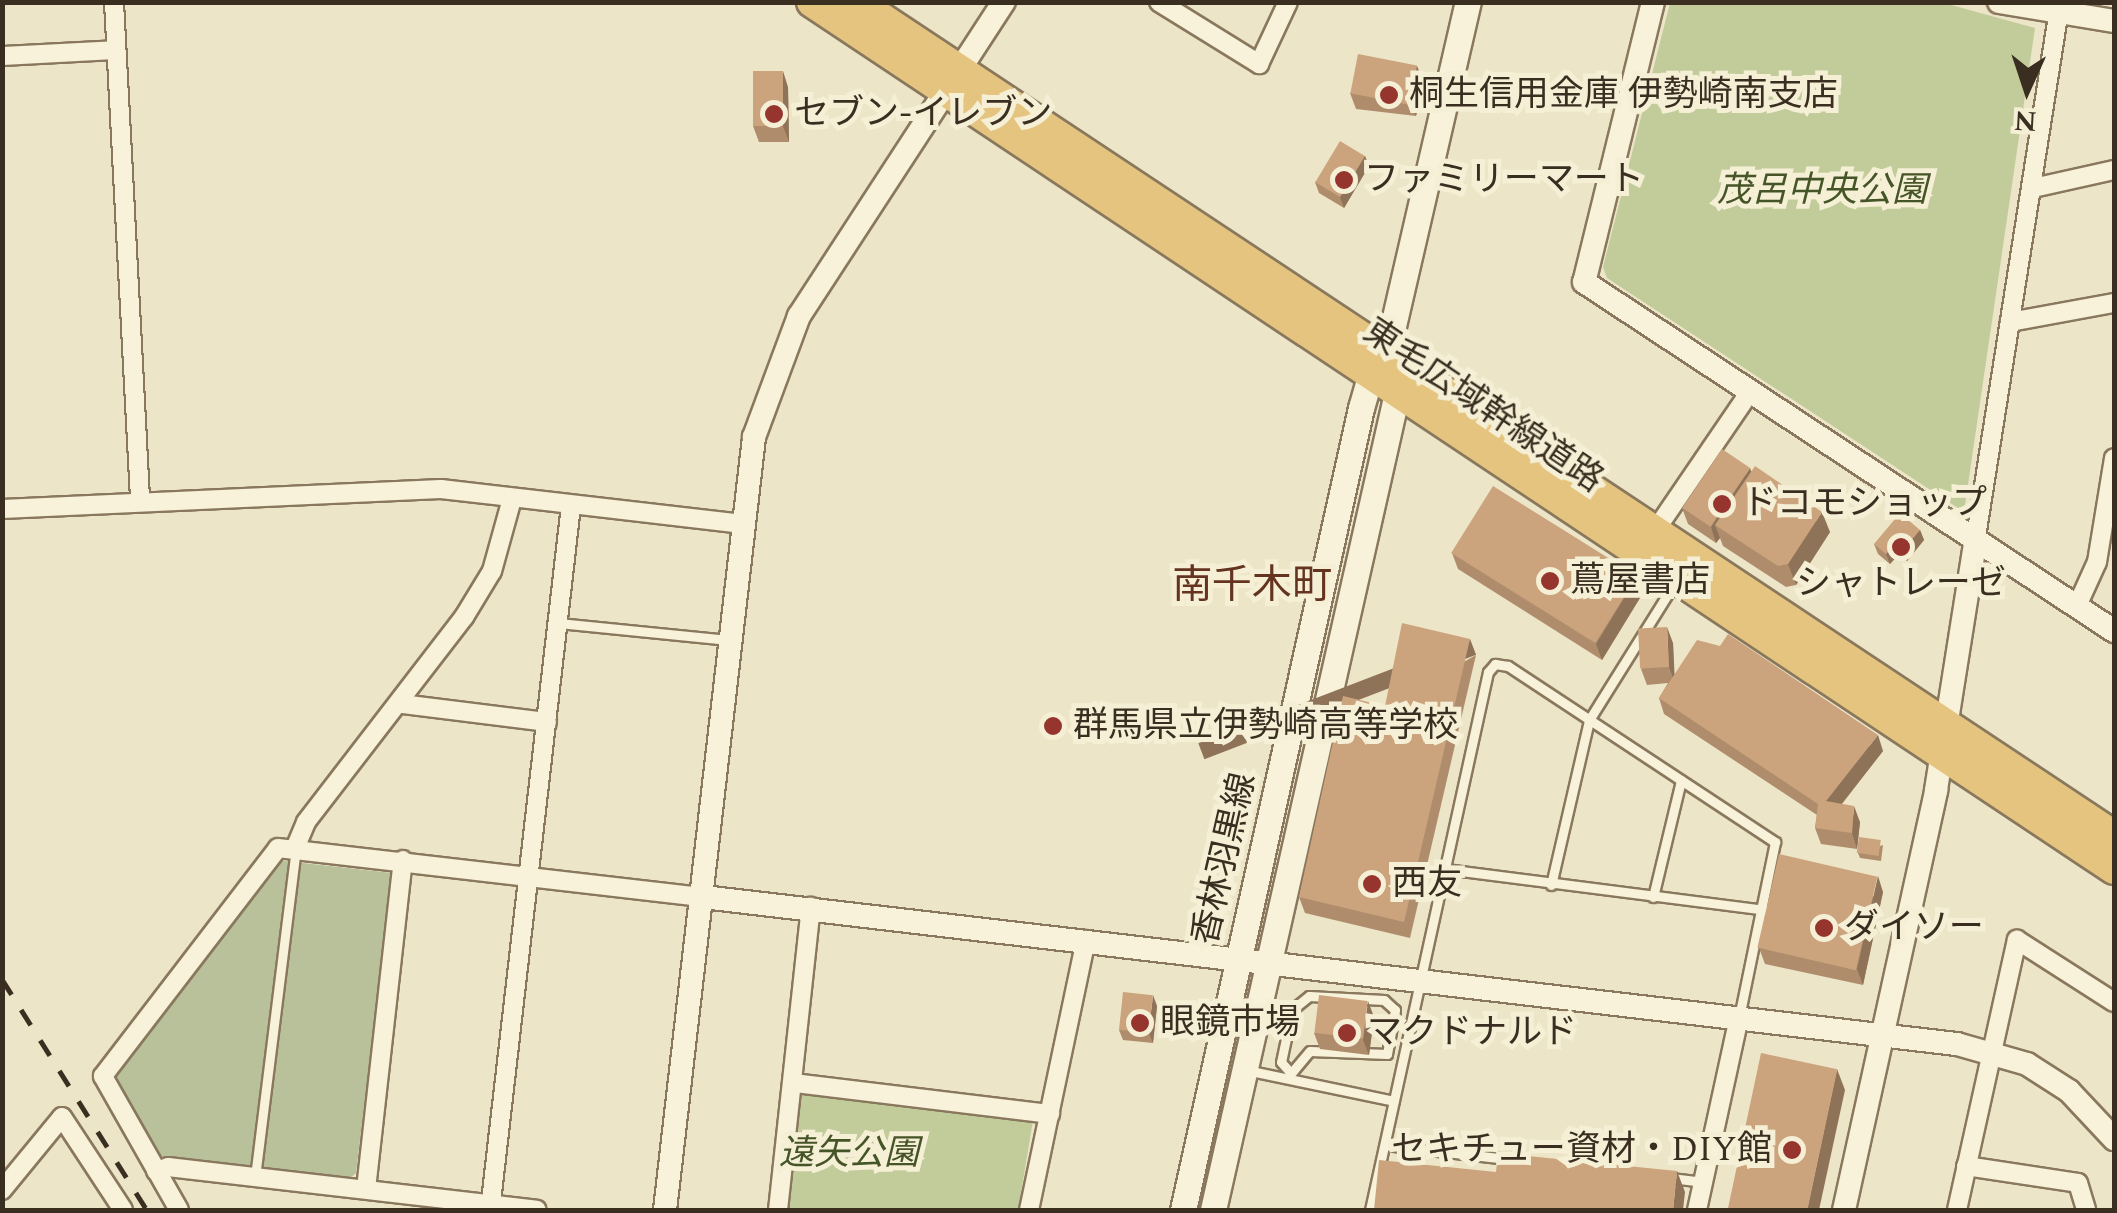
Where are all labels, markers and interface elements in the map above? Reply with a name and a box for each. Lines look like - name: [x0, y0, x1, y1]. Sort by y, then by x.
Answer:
- north arrow: [1977, 40, 2077, 140]
- place label: 桐生信用金庫 伊勢崎南支店: [1409, 74, 1838, 116]
- marker: 桐生信用金庫 伊勢崎南支店: [1378, 84, 1400, 106]
- place label: セブン-イレブン: [794, 93, 1052, 135]
- text: N: [2013, 98, 2038, 143]
- marker: セブン-イレブン: [763, 103, 785, 125]
- place label: ファミリーマート: [1364, 159, 1644, 201]
- marker: ファミリーマート: [1333, 169, 1355, 191]
- park label: 茂呂中央公園: [1717, 170, 1927, 212]
- street label: 東毛広域幹線道路: [1355, 310, 1611, 502]
- place label: ドコモショップ: [1742, 483, 1987, 525]
- marker: ドコモショップ: [1711, 493, 1733, 515]
- marker: シャトレーゼ: [1890, 536, 1912, 558]
- place label: 蔦屋書店: [1570, 560, 1710, 602]
- district label: 南千木町: [1172, 563, 1332, 611]
- place label: シャトレーゼ: [1796, 563, 2006, 605]
- marker: 蔦屋書店: [1539, 570, 1561, 592]
- place label: 群馬県立伊勢崎高等学校: [1073, 705, 1458, 747]
- marker: 群馬県立伊勢崎高等学校: [1042, 715, 1064, 737]
- street label: 香林羽黒線: [1185, 769, 1265, 949]
- place label: 西友: [1392, 863, 1462, 905]
- marker: 西友: [1361, 873, 1383, 895]
- place label: ダイソー: [1844, 907, 1984, 949]
- marker: ダイソー: [1813, 917, 1835, 939]
- place label: 眼鏡市場: [1160, 1002, 1300, 1044]
- marker: 眼鏡市場: [1129, 1012, 1151, 1034]
- place label: マクドナルド: [1367, 1012, 1577, 1054]
- marker: マクドナルド: [1336, 1022, 1358, 1044]
- place label: セキチュー資材・DIY館: [1391, 1129, 1772, 1171]
- park label: 遠矢公園: [779, 1133, 919, 1175]
- marker: セキチュー資材・DIY館: [1781, 1139, 1803, 1161]

